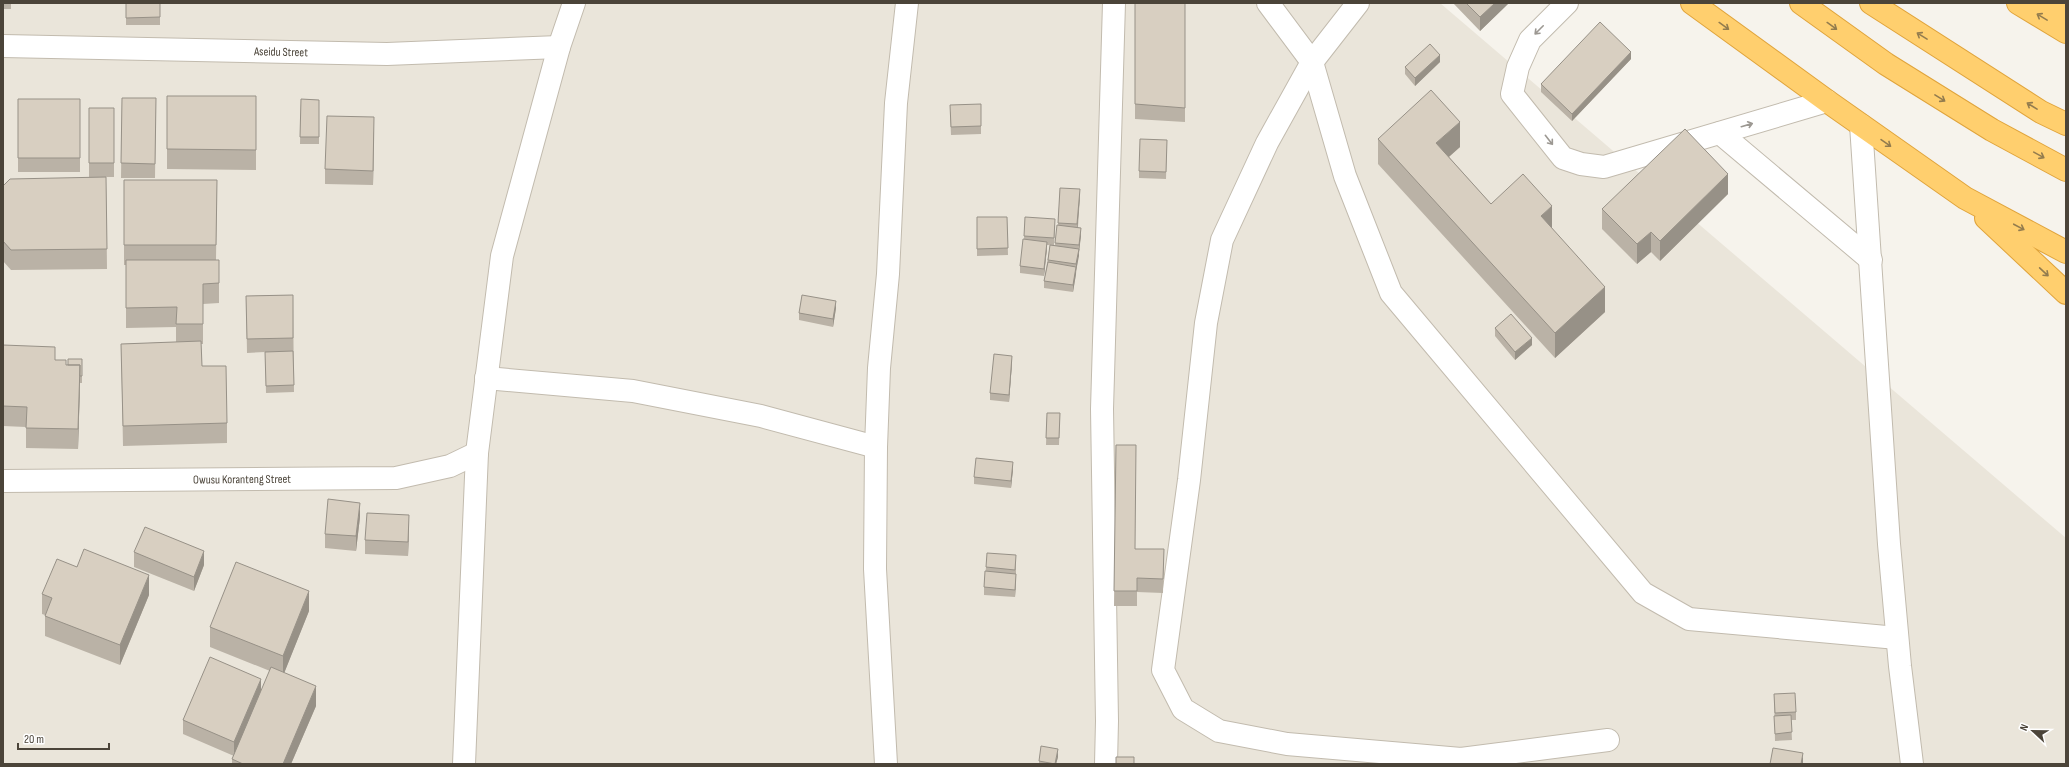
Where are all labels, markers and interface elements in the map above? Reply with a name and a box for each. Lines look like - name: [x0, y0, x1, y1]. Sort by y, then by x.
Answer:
- one-way arrow: [2036, 13, 2048, 21]
- one-way arrow: [1718, 22, 1729, 30]
- one-way arrow: [1827, 22, 1838, 30]
- one-way arrow: [1534, 25, 1544, 35]
- one-way arrow: [1917, 32, 1928, 40]
- street label: Aseidu Street: [253, 44, 308, 60]
- one-way arrow: [1934, 94, 1945, 102]
- one-way arrow: [2027, 102, 2038, 110]
- one-way arrow: [1740, 121, 1753, 128]
- one-way arrow: [1544, 135, 1553, 146]
- one-way arrow: [1880, 139, 1891, 147]
- one-way arrow: [2033, 152, 2045, 160]
- one-way arrow: [2013, 224, 2025, 232]
- one-way arrow: [2039, 268, 2049, 277]
- street label: Owusu Koranteng Street: [193, 471, 291, 487]
- north arrow: [2013, 711, 2053, 751]
- text: N: [2017, 722, 2031, 733]
- scale bar: [18, 725, 109, 751]
- text: 20 m: [24, 732, 44, 747]

